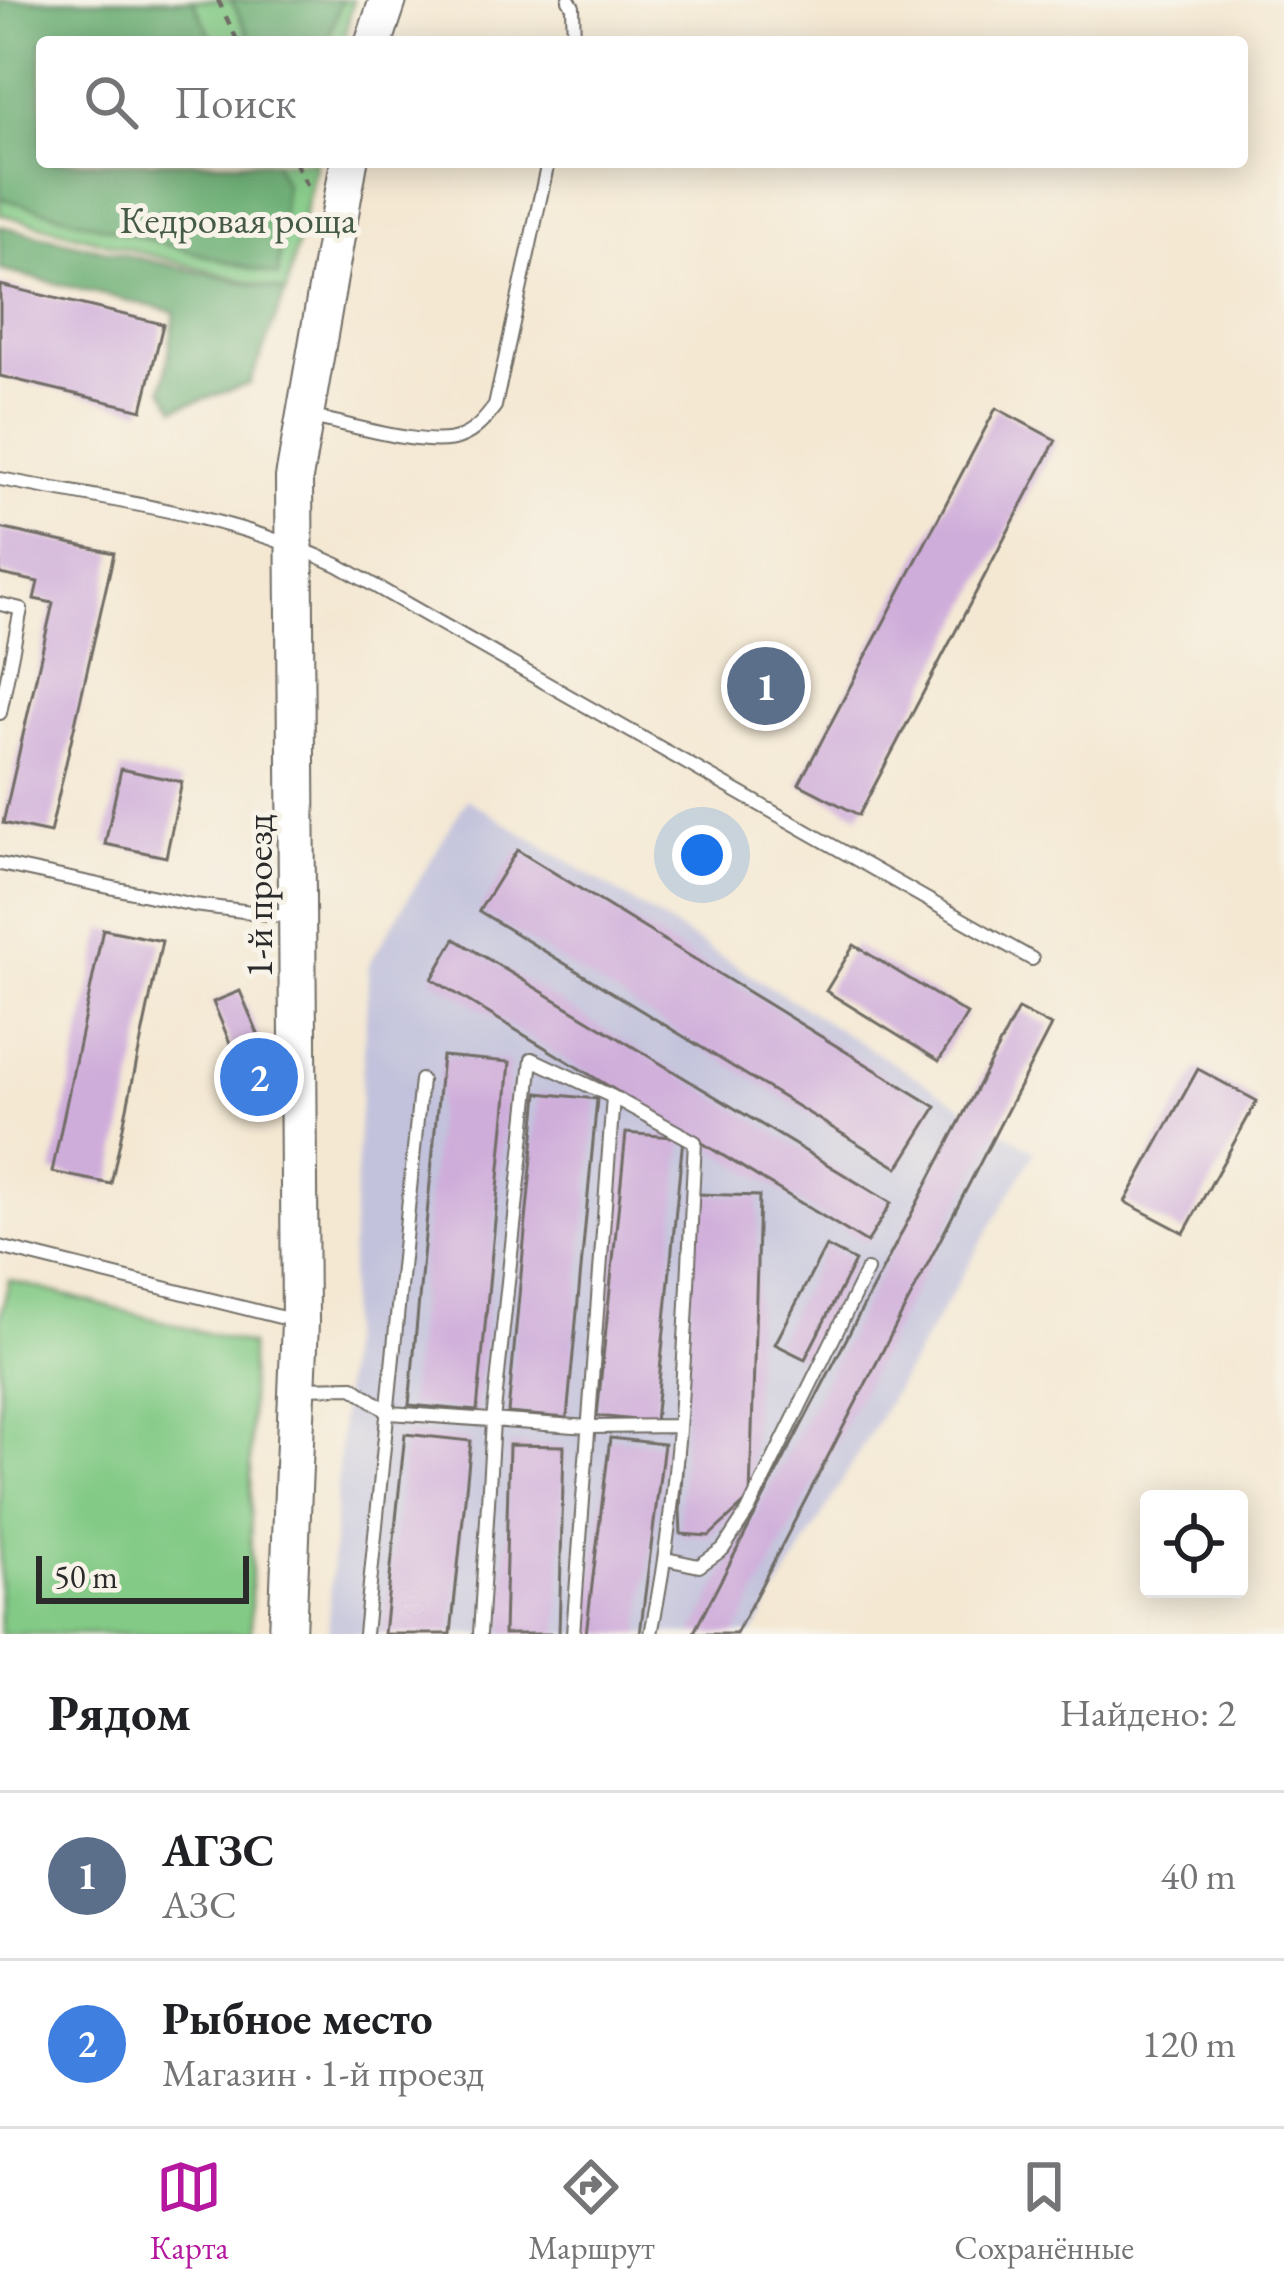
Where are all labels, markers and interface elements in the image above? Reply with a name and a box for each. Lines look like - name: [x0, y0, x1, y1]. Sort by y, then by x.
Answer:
- search box: [36, 36, 1248, 168]
- icon: search: [78, 69, 144, 135]
- text: Поиск: [174, 73, 296, 131]
- park label: Кедровая роща: [120, 194, 357, 245]
- pin: 1: [727, 641, 805, 731]
- street label: 1-й проезд: [233, 814, 284, 978]
- your location: [672, 825, 732, 885]
- pin: 2: [220, 1032, 298, 1122]
- map controls: [1140, 1490, 1248, 1598]
- button: locate: [1140, 1490, 1248, 1598]
- scale bar: [36, 1550, 249, 1603]
- text: 50 m: [54, 1555, 118, 1598]
- text: Рядом: [48, 1679, 191, 1745]
- text: Найдено: 2: [1059, 1687, 1236, 1738]
- text: АГЗС: [162, 1821, 275, 1879]
- text: 1: [77, 1850, 97, 1901]
- text: 40 m: [1160, 1850, 1236, 1901]
- text: АЗС: [162, 1879, 237, 1930]
- text: Рыбное место: [162, 1989, 433, 2047]
- text: 2: [77, 2018, 97, 2069]
- text: 120 m: [1142, 2018, 1236, 2069]
- text: Магазин · 1-й проезд: [162, 2047, 484, 2098]
- tab: Карта: [150, 2154, 229, 2269]
- tab: Маршрут: [528, 2154, 655, 2269]
- tab: Сохранённые: [954, 2154, 1134, 2269]

